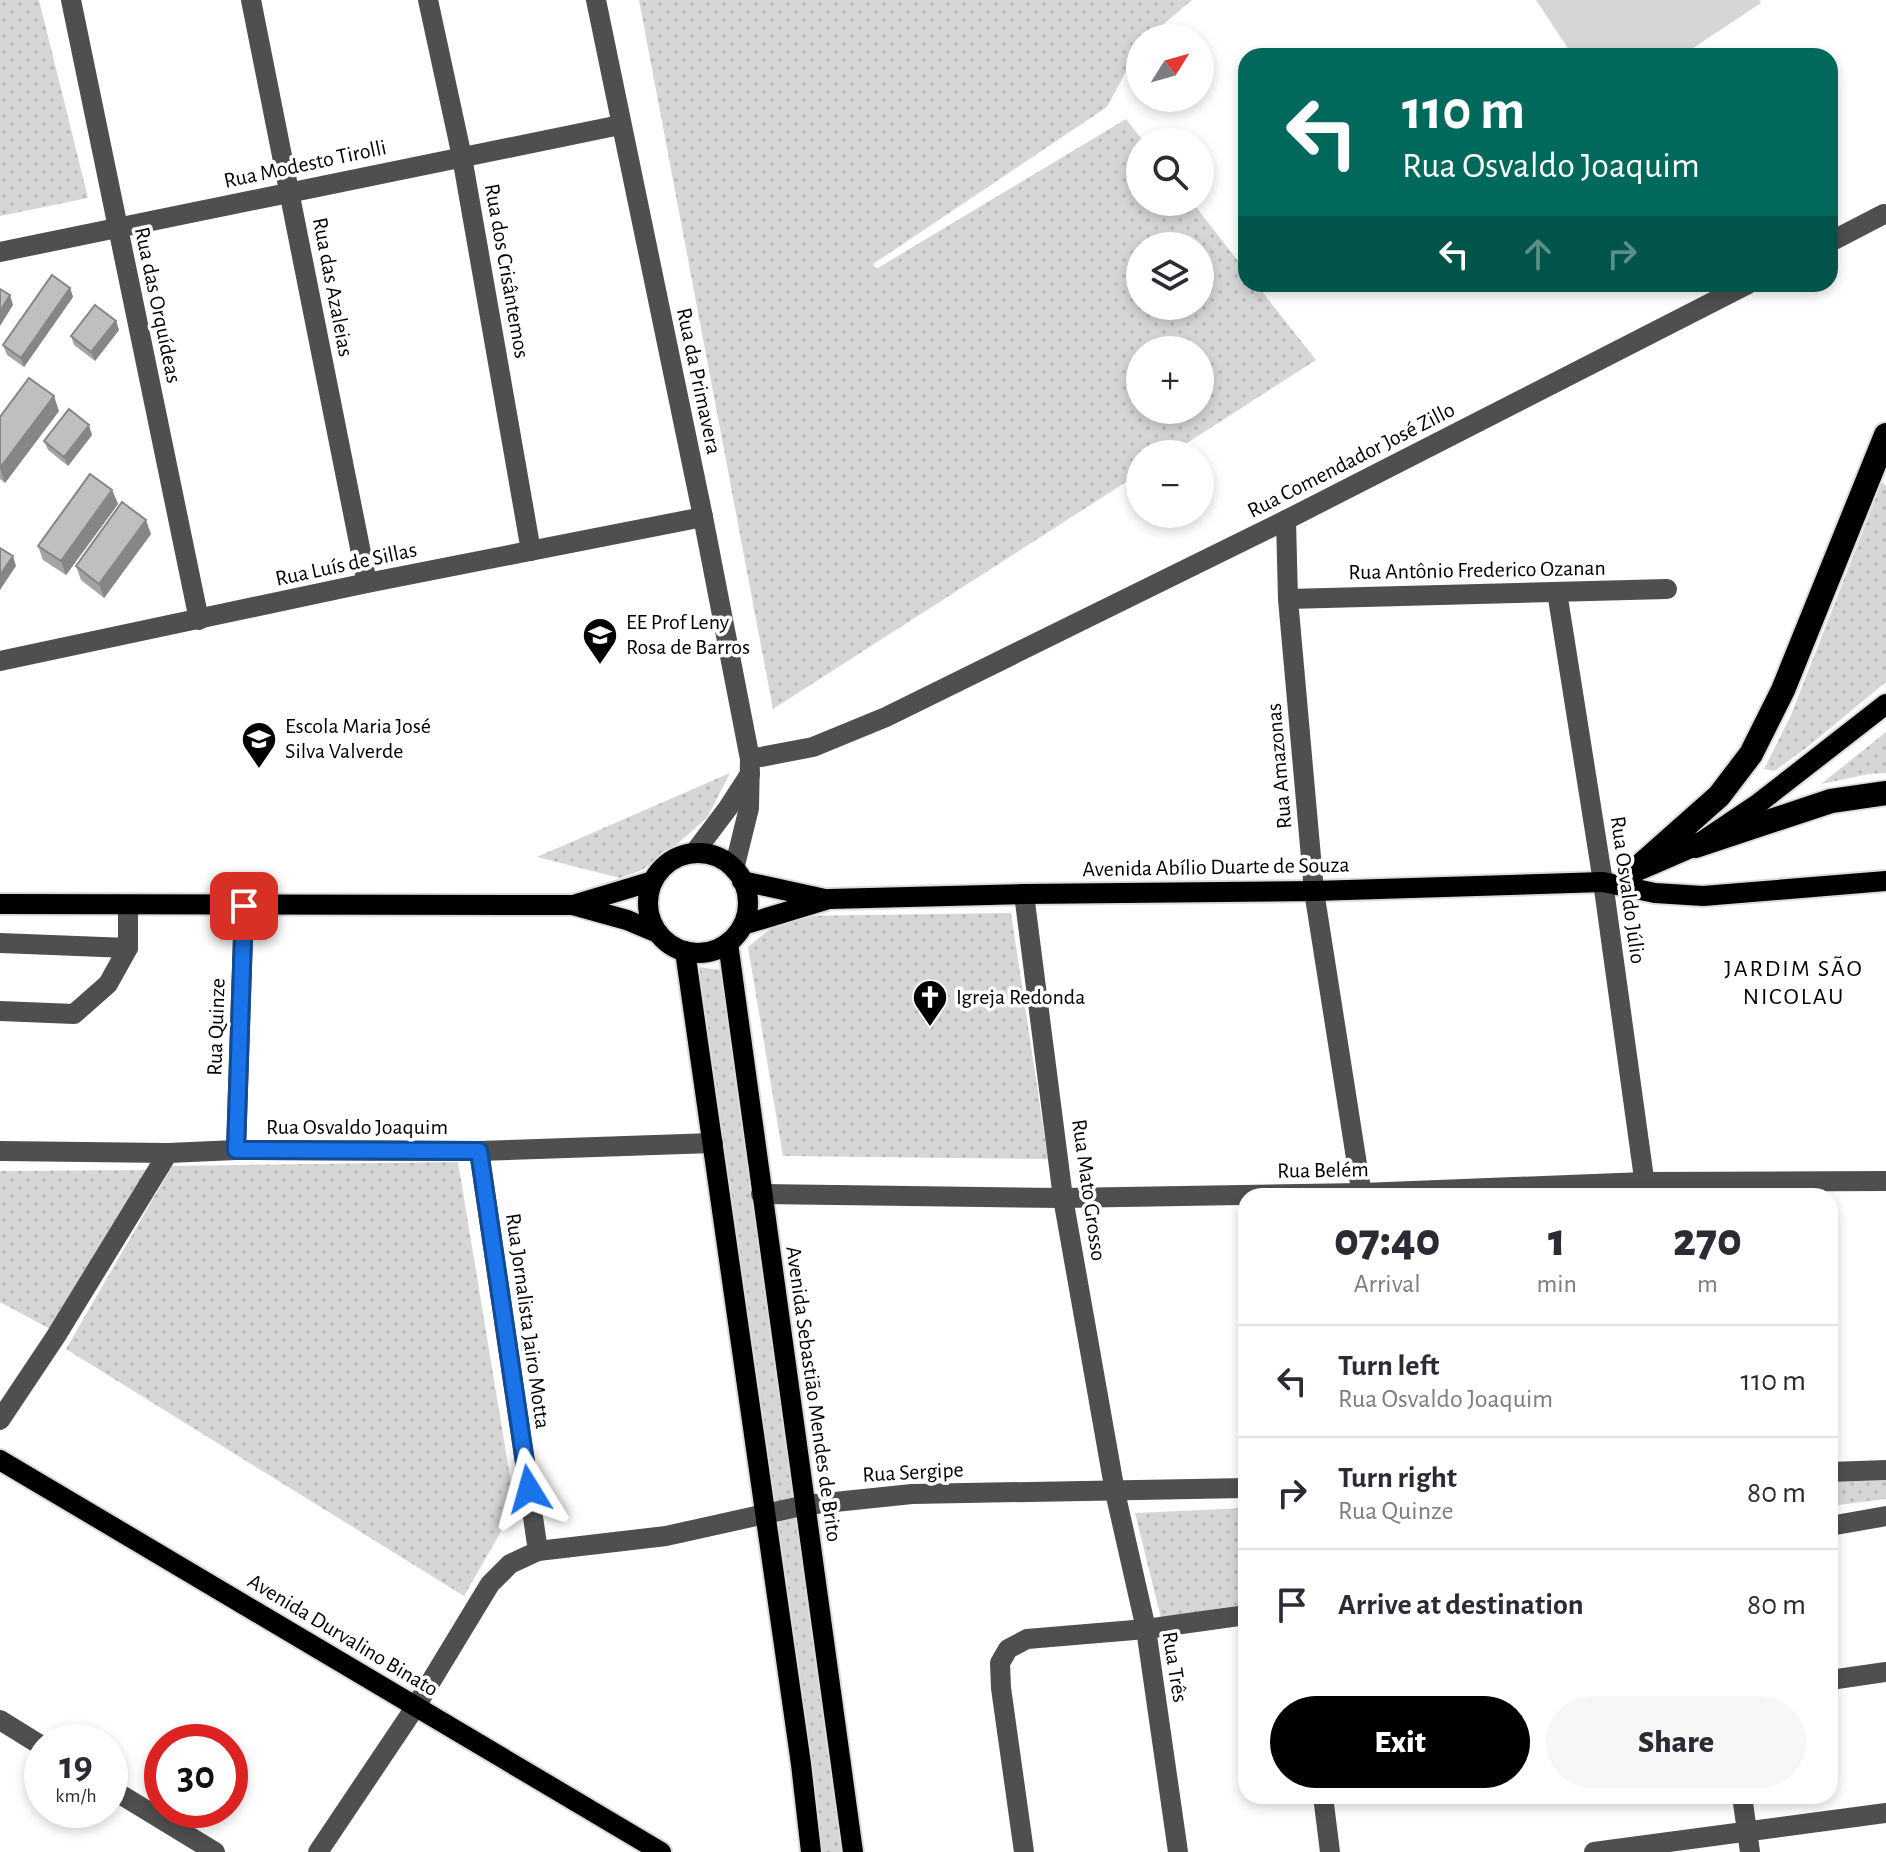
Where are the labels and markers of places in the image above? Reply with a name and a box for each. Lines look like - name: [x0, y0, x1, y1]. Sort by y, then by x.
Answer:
- place label: EE Prof Leny Rosa de Barros: [626, 611, 750, 658]
- school or university icon: EE Prof Leny Rosa de Barros: [581, 616, 619, 666]
- place label: Escola Maria José Silva Valverde: [285, 715, 431, 762]
- school or university icon: Escola Maria José Silva Valverde: [240, 720, 278, 770]
- pin: [210, 872, 278, 940]
- church icon: Igreja Redonda: [911, 978, 949, 1028]
- place label: Igreja Redonda: [956, 986, 1085, 1008]

